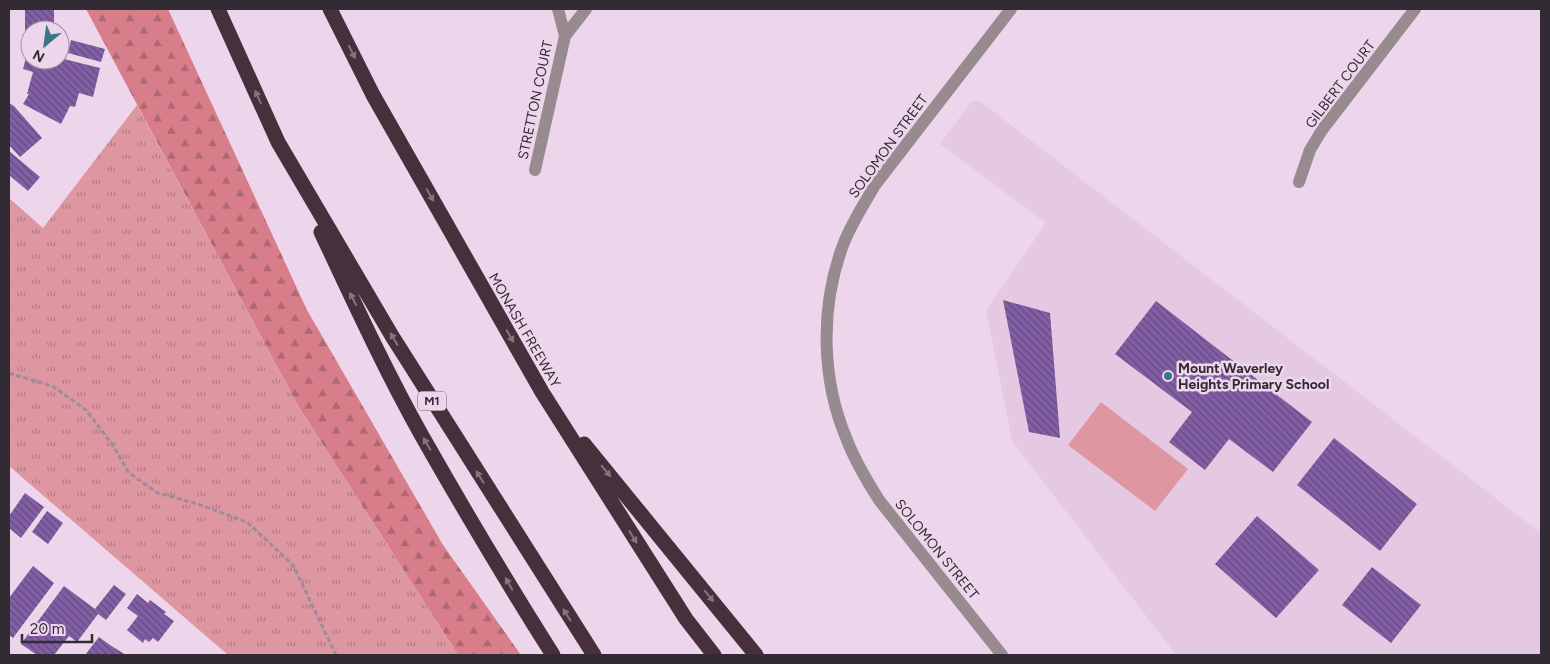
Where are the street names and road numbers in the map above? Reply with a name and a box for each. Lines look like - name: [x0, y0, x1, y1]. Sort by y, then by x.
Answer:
- street label: GILBERT COURT: [1302, 37, 1379, 132]
- street label: STRETTON COURT: [515, 39, 556, 161]
- street label: SOLOMON STREET: [845, 91, 932, 201]
- street label: MONASH FREEWAY: [485, 270, 565, 391]
- road number: M1: [418, 392, 446, 411]
- street label: SOLOMON STREET: [891, 496, 982, 603]

